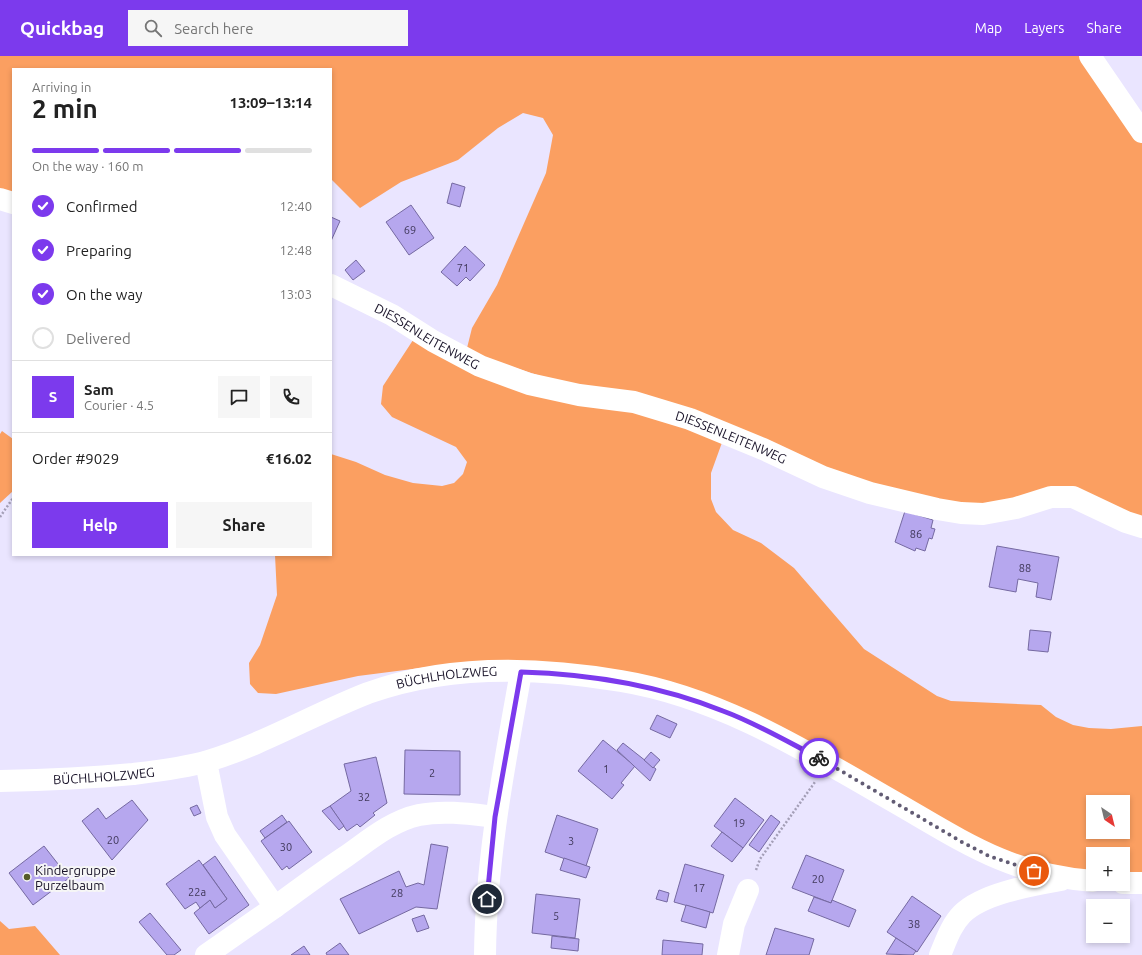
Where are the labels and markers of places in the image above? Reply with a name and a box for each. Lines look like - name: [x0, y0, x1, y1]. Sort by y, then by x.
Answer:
- pin: [1017, 854, 1051, 888]
- place label: Kindergruppe Purzelbaum: [35, 863, 116, 892]
- marker: Kindergruppe Purzelbaum: [22, 872, 32, 882]
- pin: [470, 882, 504, 916]

